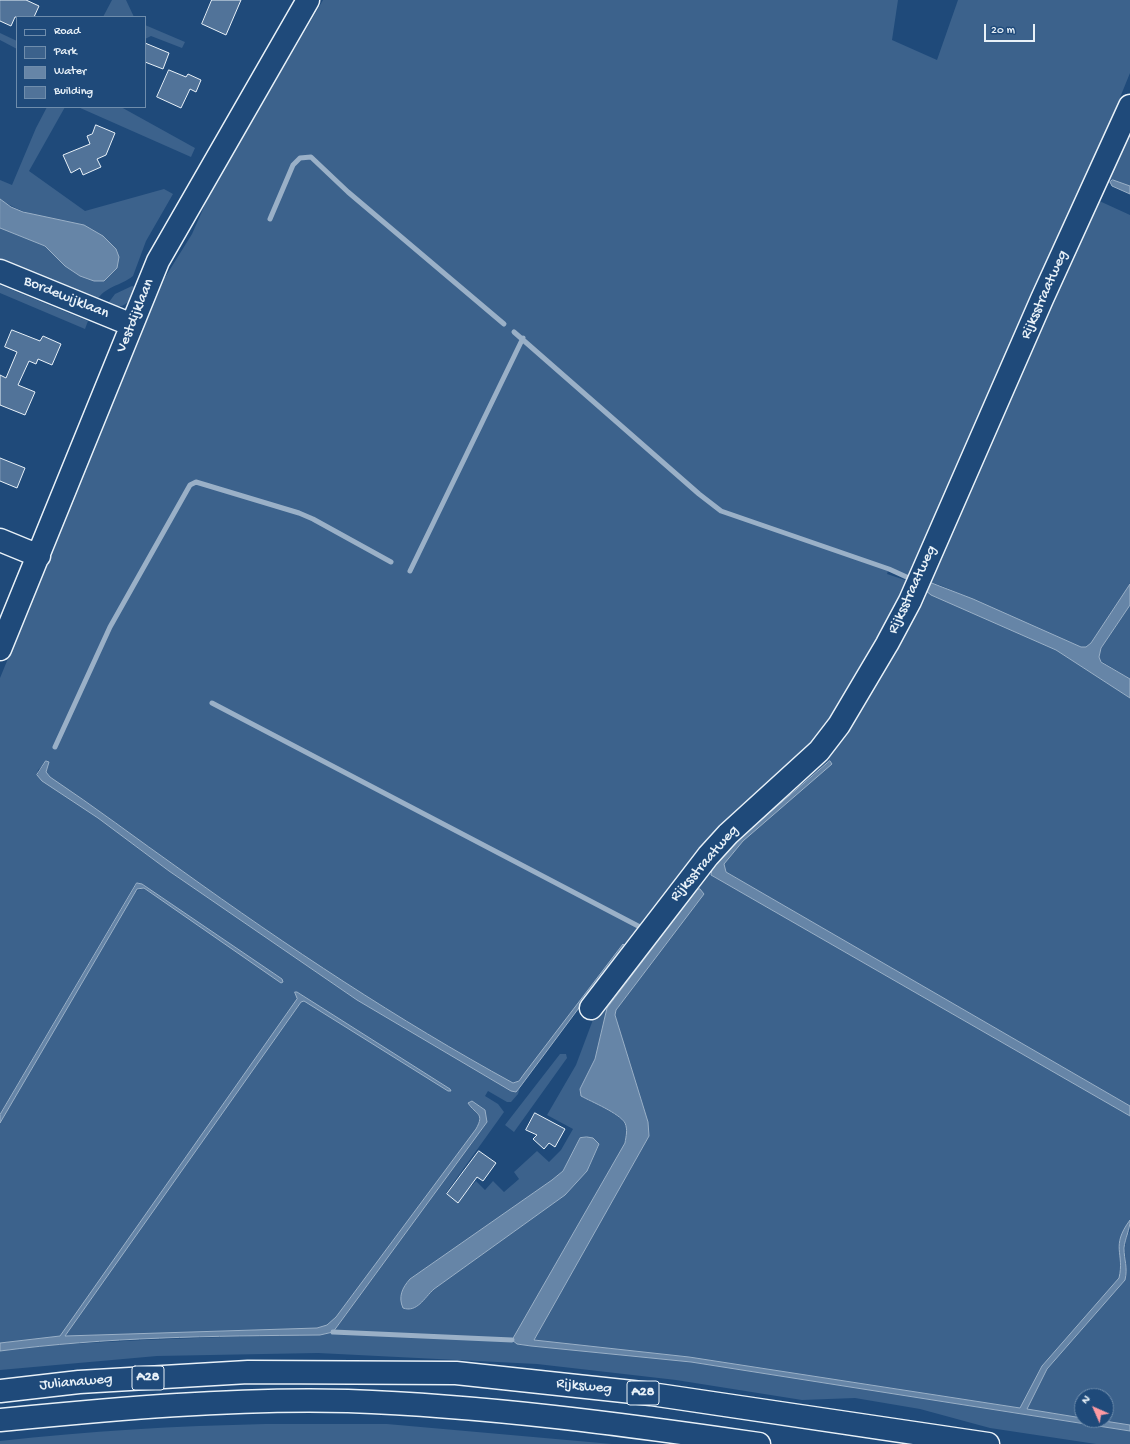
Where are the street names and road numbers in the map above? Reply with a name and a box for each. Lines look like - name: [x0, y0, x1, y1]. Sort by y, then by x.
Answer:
- street label: Rijksstraatweg: [1017, 248, 1073, 342]
- street label: Bordewijklaan: [21, 273, 111, 323]
- street label: Vestdijklaan: [113, 277, 159, 355]
- street label: Rijksstraatweg: [885, 543, 941, 637]
- street label: Rijksstraatweg: [667, 822, 743, 906]
- road number: A28: [132, 1366, 164, 1390]
- street label: Julianaweg: [39, 1371, 113, 1395]
- street label: Rijksweg: [555, 1375, 613, 1399]
- road number: A28: [627, 1381, 659, 1405]

